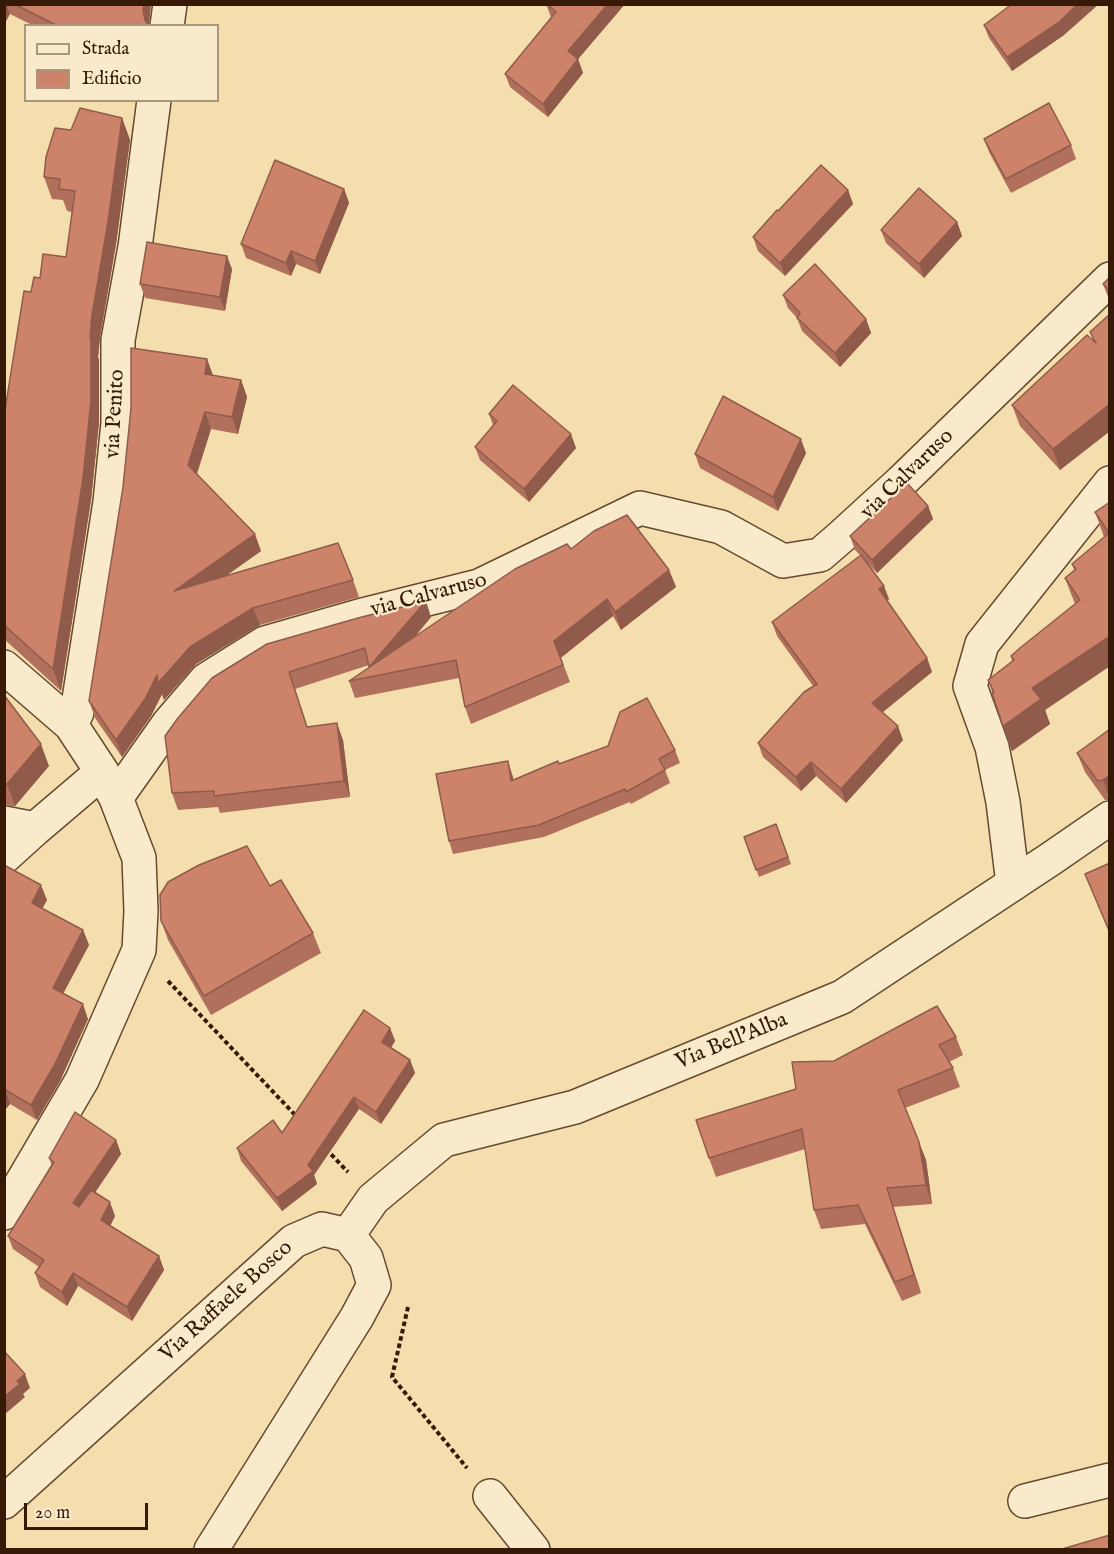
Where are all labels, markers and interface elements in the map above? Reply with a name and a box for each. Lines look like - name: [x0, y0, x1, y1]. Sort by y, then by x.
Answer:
- legend: [24, 24, 219, 102]
- text: Strada: [82, 38, 129, 61]
- text: Edificio: [82, 68, 142, 91]
- street label: via Penito: [100, 369, 132, 459]
- street label: via Calvaruso: [856, 424, 960, 526]
- street label: via Calvaruso: [368, 568, 490, 624]
- street label: Via Bell'Alba: [672, 1008, 792, 1076]
- street label: Via Raffaele Bosco: [155, 1235, 299, 1369]
- scale bar: [27, 1491, 152, 1529]
- text: 20 m: [35, 1502, 70, 1525]

